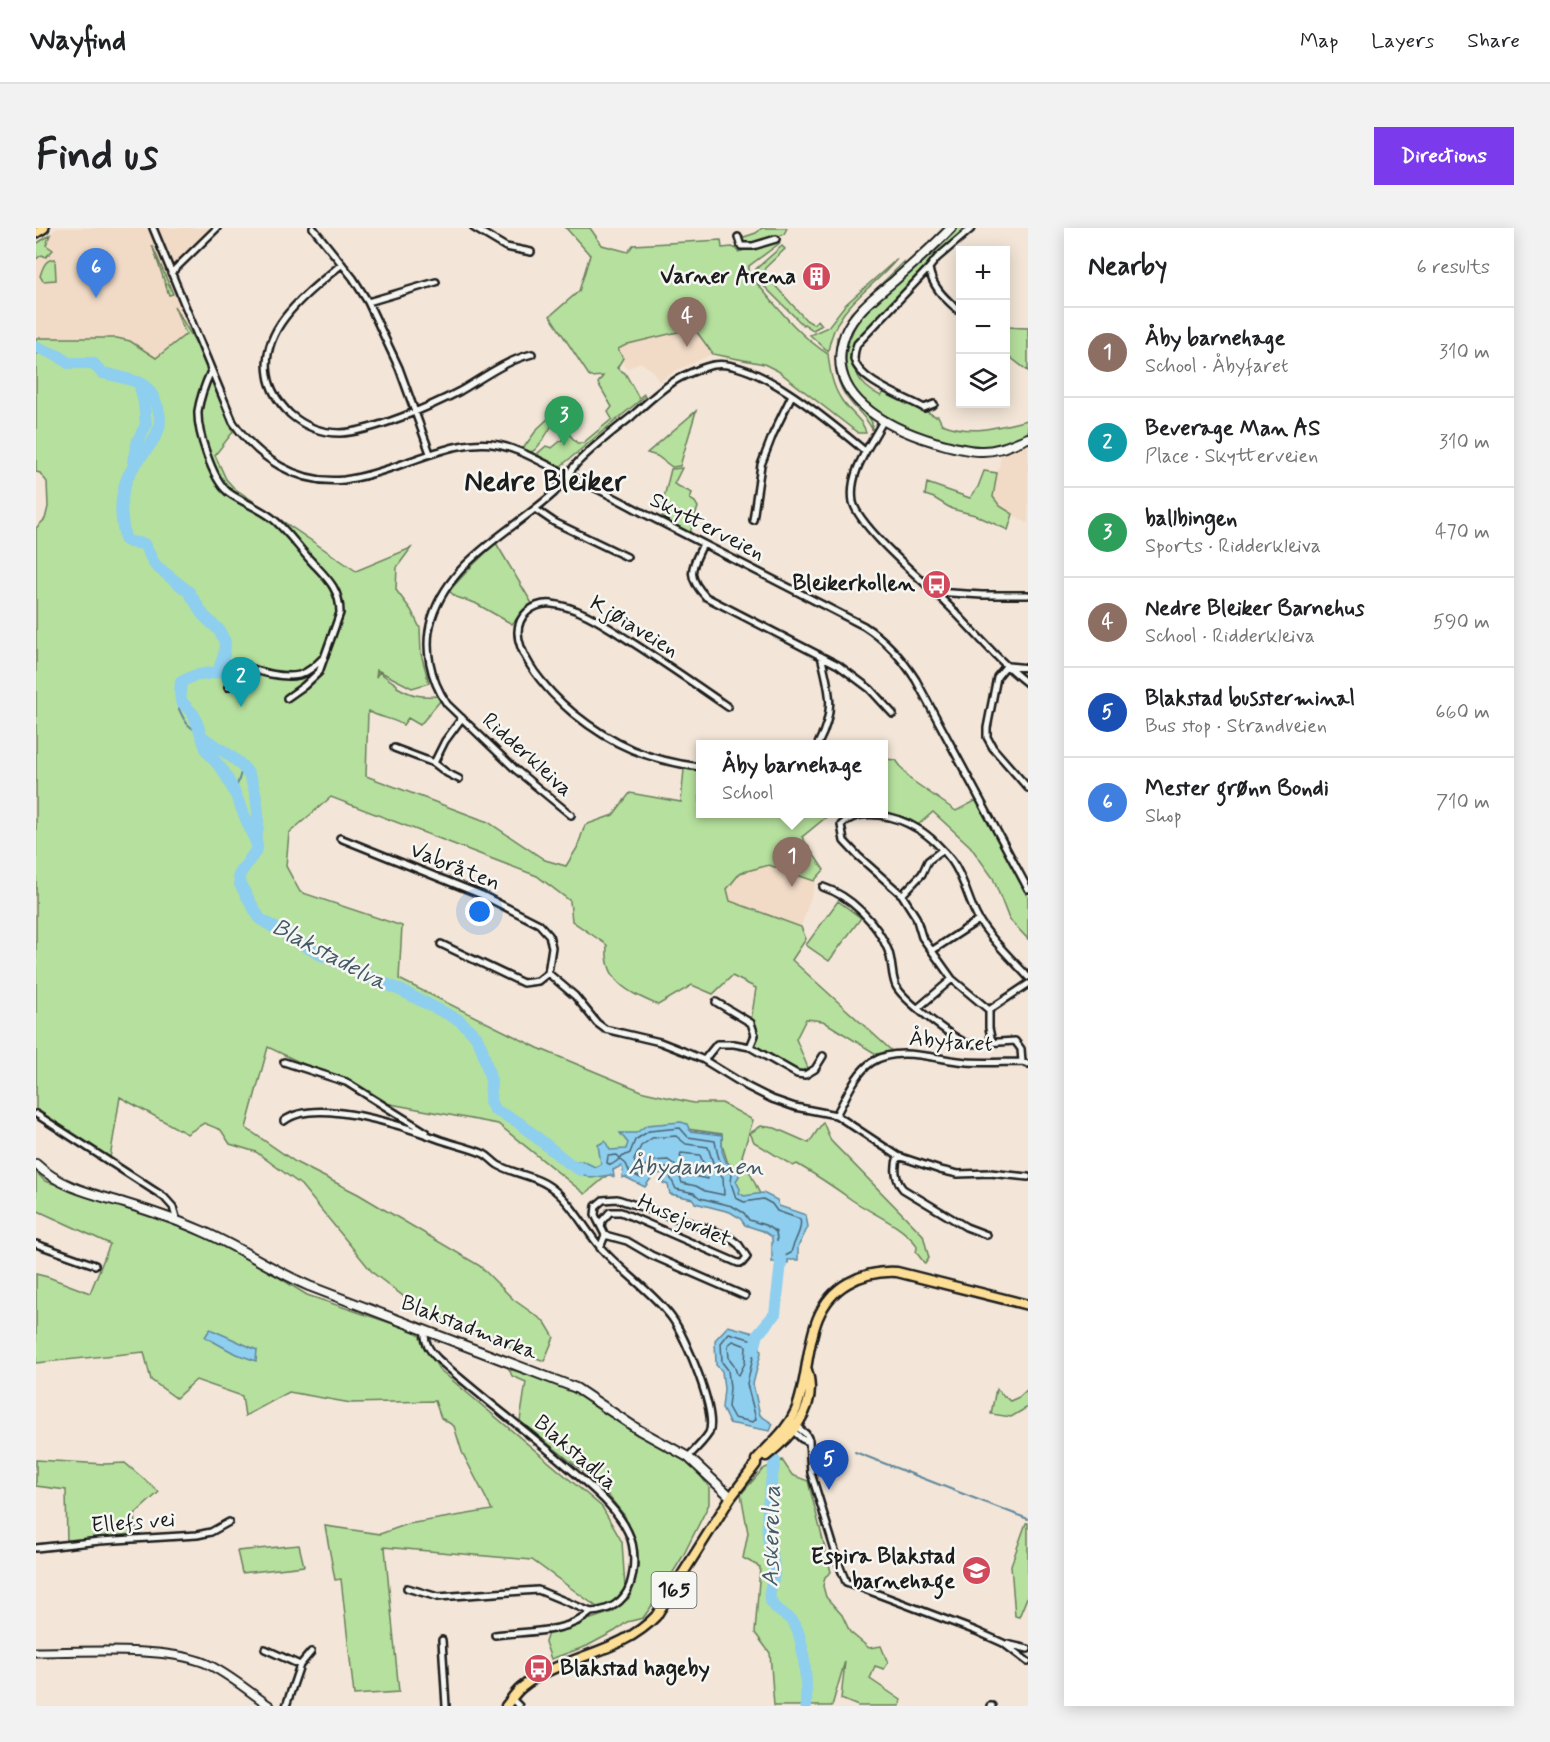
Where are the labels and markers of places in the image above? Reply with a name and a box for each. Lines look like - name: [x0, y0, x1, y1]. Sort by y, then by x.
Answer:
- pin: 6: [76, 248, 116, 298]
- building icon: Varner Arena: [801, 261, 833, 293]
- place label: Varner Arena: [660, 263, 796, 291]
- pin: 4: [668, 298, 706, 347]
- pin: 3: [544, 396, 584, 446]
- bus stop icon: Bleikerkollen: [920, 568, 952, 600]
- place label: Bleikerkollen: [792, 570, 916, 598]
- pin: 2: [222, 658, 260, 707]
- pin: 1: [772, 838, 812, 887]
- pin: 5: [810, 1440, 848, 1490]
- place label: Espira Blakstad barnehage: [811, 1543, 955, 1600]
- school or university icon: Espira Blakstad barnehage: [960, 1554, 992, 1586]
- bus stop icon: Blakstad hageby: [523, 1653, 555, 1685]
- place label: Blakstad hageby: [560, 1655, 710, 1686]

